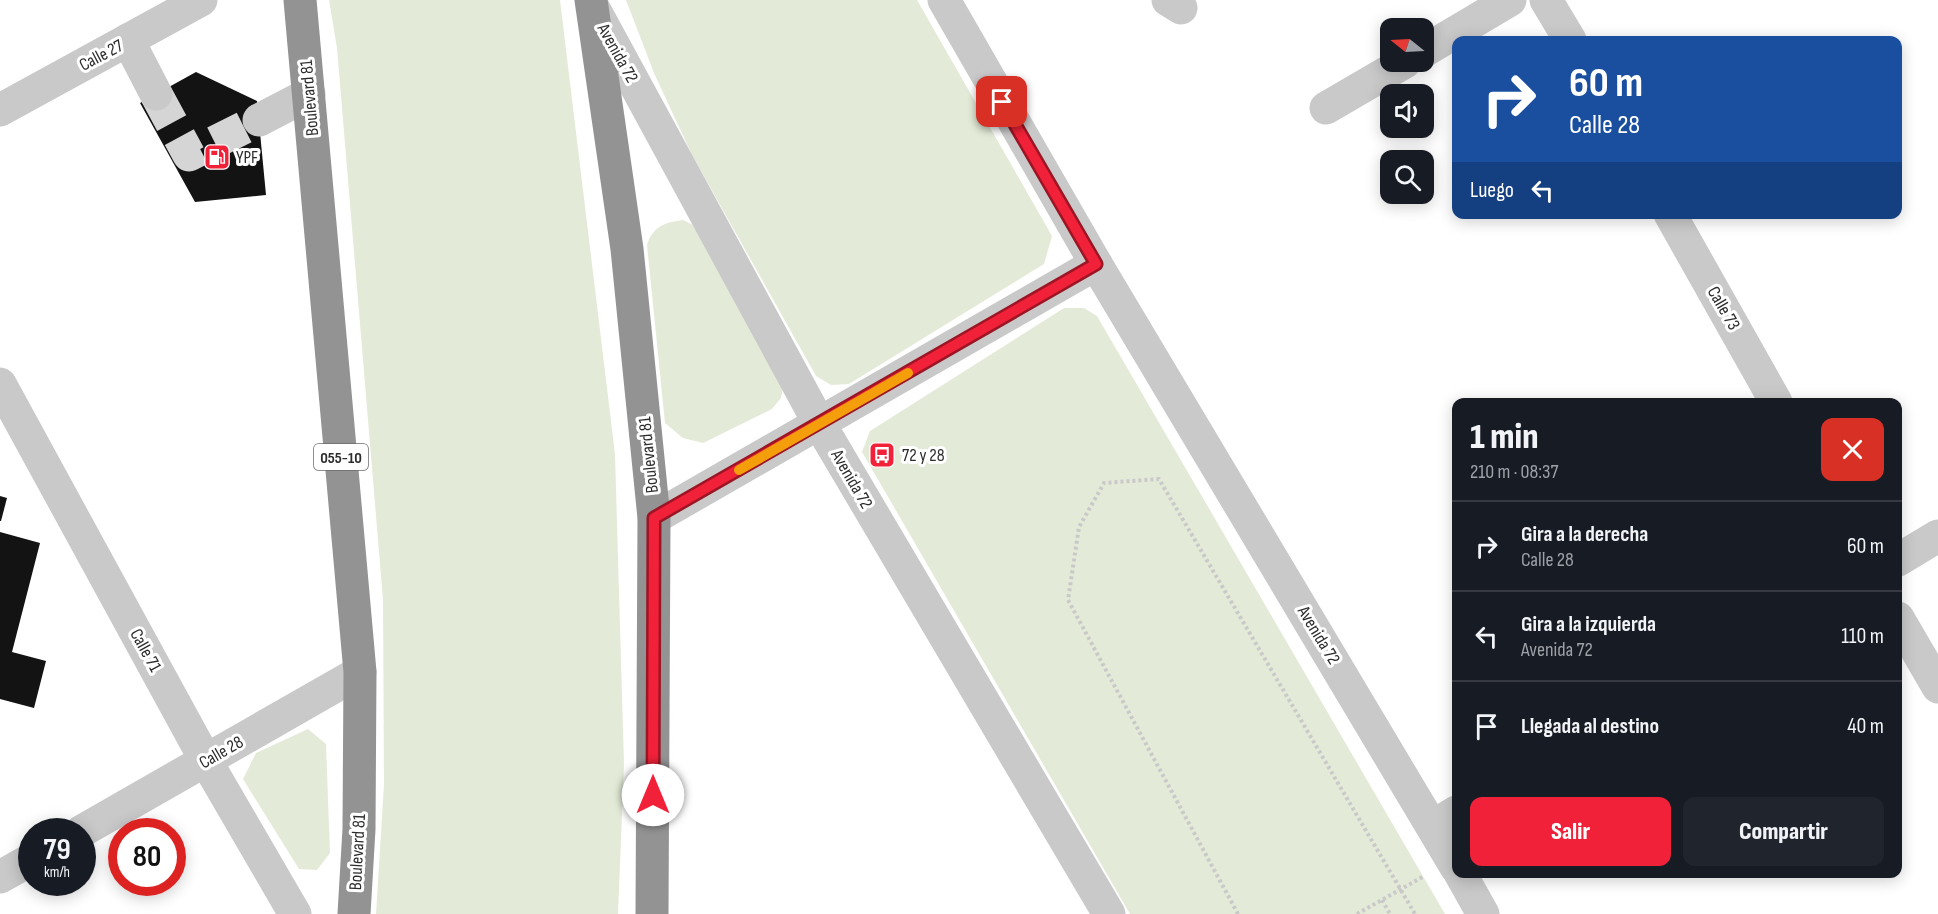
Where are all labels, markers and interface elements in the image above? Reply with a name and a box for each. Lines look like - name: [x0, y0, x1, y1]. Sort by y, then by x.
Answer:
- north arrow: [1380, 18, 1434, 72]
- map controls: [1380, 18, 1434, 204]
- street label: Avenida 72: [592, 19, 642, 87]
- street label: Calle 27: [76, 35, 128, 76]
- street label: Boulevard 81: [296, 58, 323, 137]
- text: 60 m: [1569, 58, 1643, 109]
- icon: right: [1470, 60, 1548, 138]
- pin: [976, 76, 1027, 127]
- button: sound: [1380, 84, 1434, 138]
- icon: arrive: [985, 85, 1018, 118]
- text: Calle 28: [1569, 109, 1640, 141]
- fuel station icon: YPF: [202, 142, 232, 172]
- place label: YPF: [236, 147, 258, 168]
- button: search: [1380, 150, 1434, 204]
- icon: left: [1526, 174, 1559, 207]
- text: Luego: [1470, 177, 1514, 204]
- street label: Calle 73: [1703, 283, 1744, 334]
- street label: Boulevard 81: [634, 415, 663, 494]
- text: 1 min: [1470, 416, 1538, 459]
- button: close: [1821, 418, 1884, 481]
- bus stop icon: 72 y 28: [867, 440, 897, 470]
- road number: 055-10: [314, 444, 368, 470]
- street label: Avenida 72: [826, 445, 877, 512]
- place label: 72 y 28: [902, 445, 945, 466]
- text: 210 m · 08:37: [1470, 460, 1558, 484]
- text: Gira a la derecha: [1521, 521, 1648, 548]
- icon: right: [1470, 530, 1503, 563]
- text: 60 m: [1847, 533, 1884, 560]
- text: Calle 28: [1521, 548, 1574, 572]
- street label: Avenida 72: [1292, 601, 1344, 668]
- text: Gira a la izquierda: [1521, 611, 1656, 638]
- icon: left: [1470, 620, 1503, 653]
- text: 110 m: [1841, 623, 1884, 650]
- street label: Calle 71: [125, 625, 166, 676]
- text: Avenida 72: [1521, 638, 1593, 662]
- icon: arrive: [1470, 710, 1503, 743]
- text: Llegada al destino: [1521, 713, 1659, 740]
- text: 40 m: [1847, 713, 1884, 740]
- street label: Calle 28: [195, 731, 247, 773]
- position arrow: [621, 763, 685, 827]
- button: Salir: [1470, 797, 1671, 866]
- button: Compartir: [1683, 797, 1884, 866]
- street label: Boulevard 81: [345, 813, 370, 891]
- speed limit sign: 80: [108, 818, 186, 896]
- text: 79: [43, 832, 71, 868]
- text: km/h: [44, 863, 70, 882]

